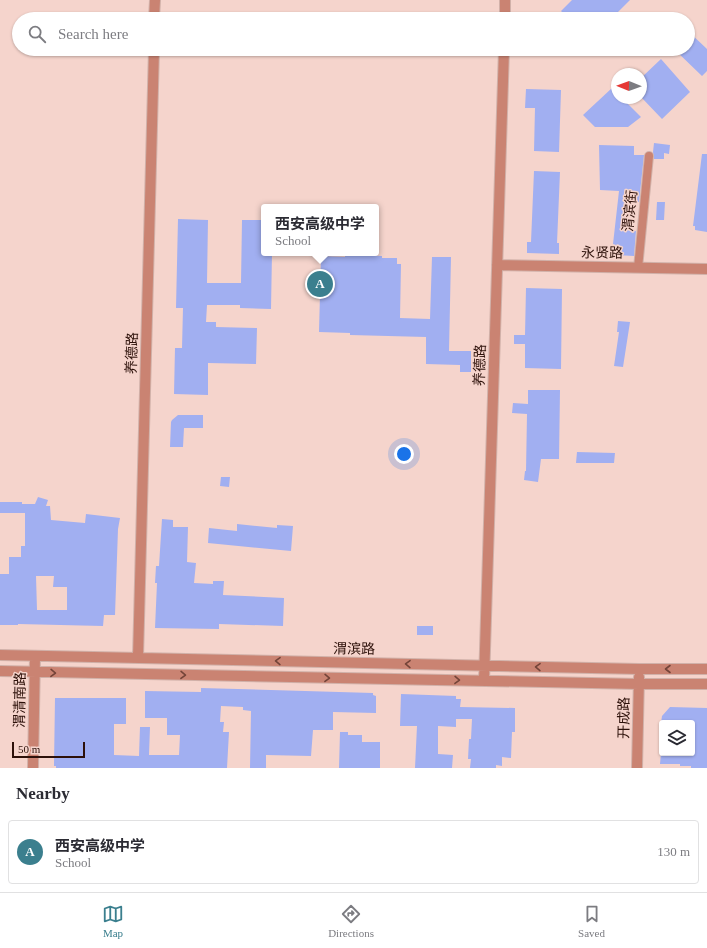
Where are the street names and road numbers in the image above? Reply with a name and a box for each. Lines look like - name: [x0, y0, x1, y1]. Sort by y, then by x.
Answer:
- street label: 渭滨街: [620, 189, 640, 233]
- street label: 永贤路: [581, 245, 623, 261]
- street label: 养德路: [123, 332, 140, 374]
- street label: 养德路: [471, 344, 488, 386]
- street label: 渭滨路: [333, 641, 375, 657]
- street label: 渭清南路: [12, 672, 28, 728]
- street label: 开成路: [616, 697, 632, 739]

